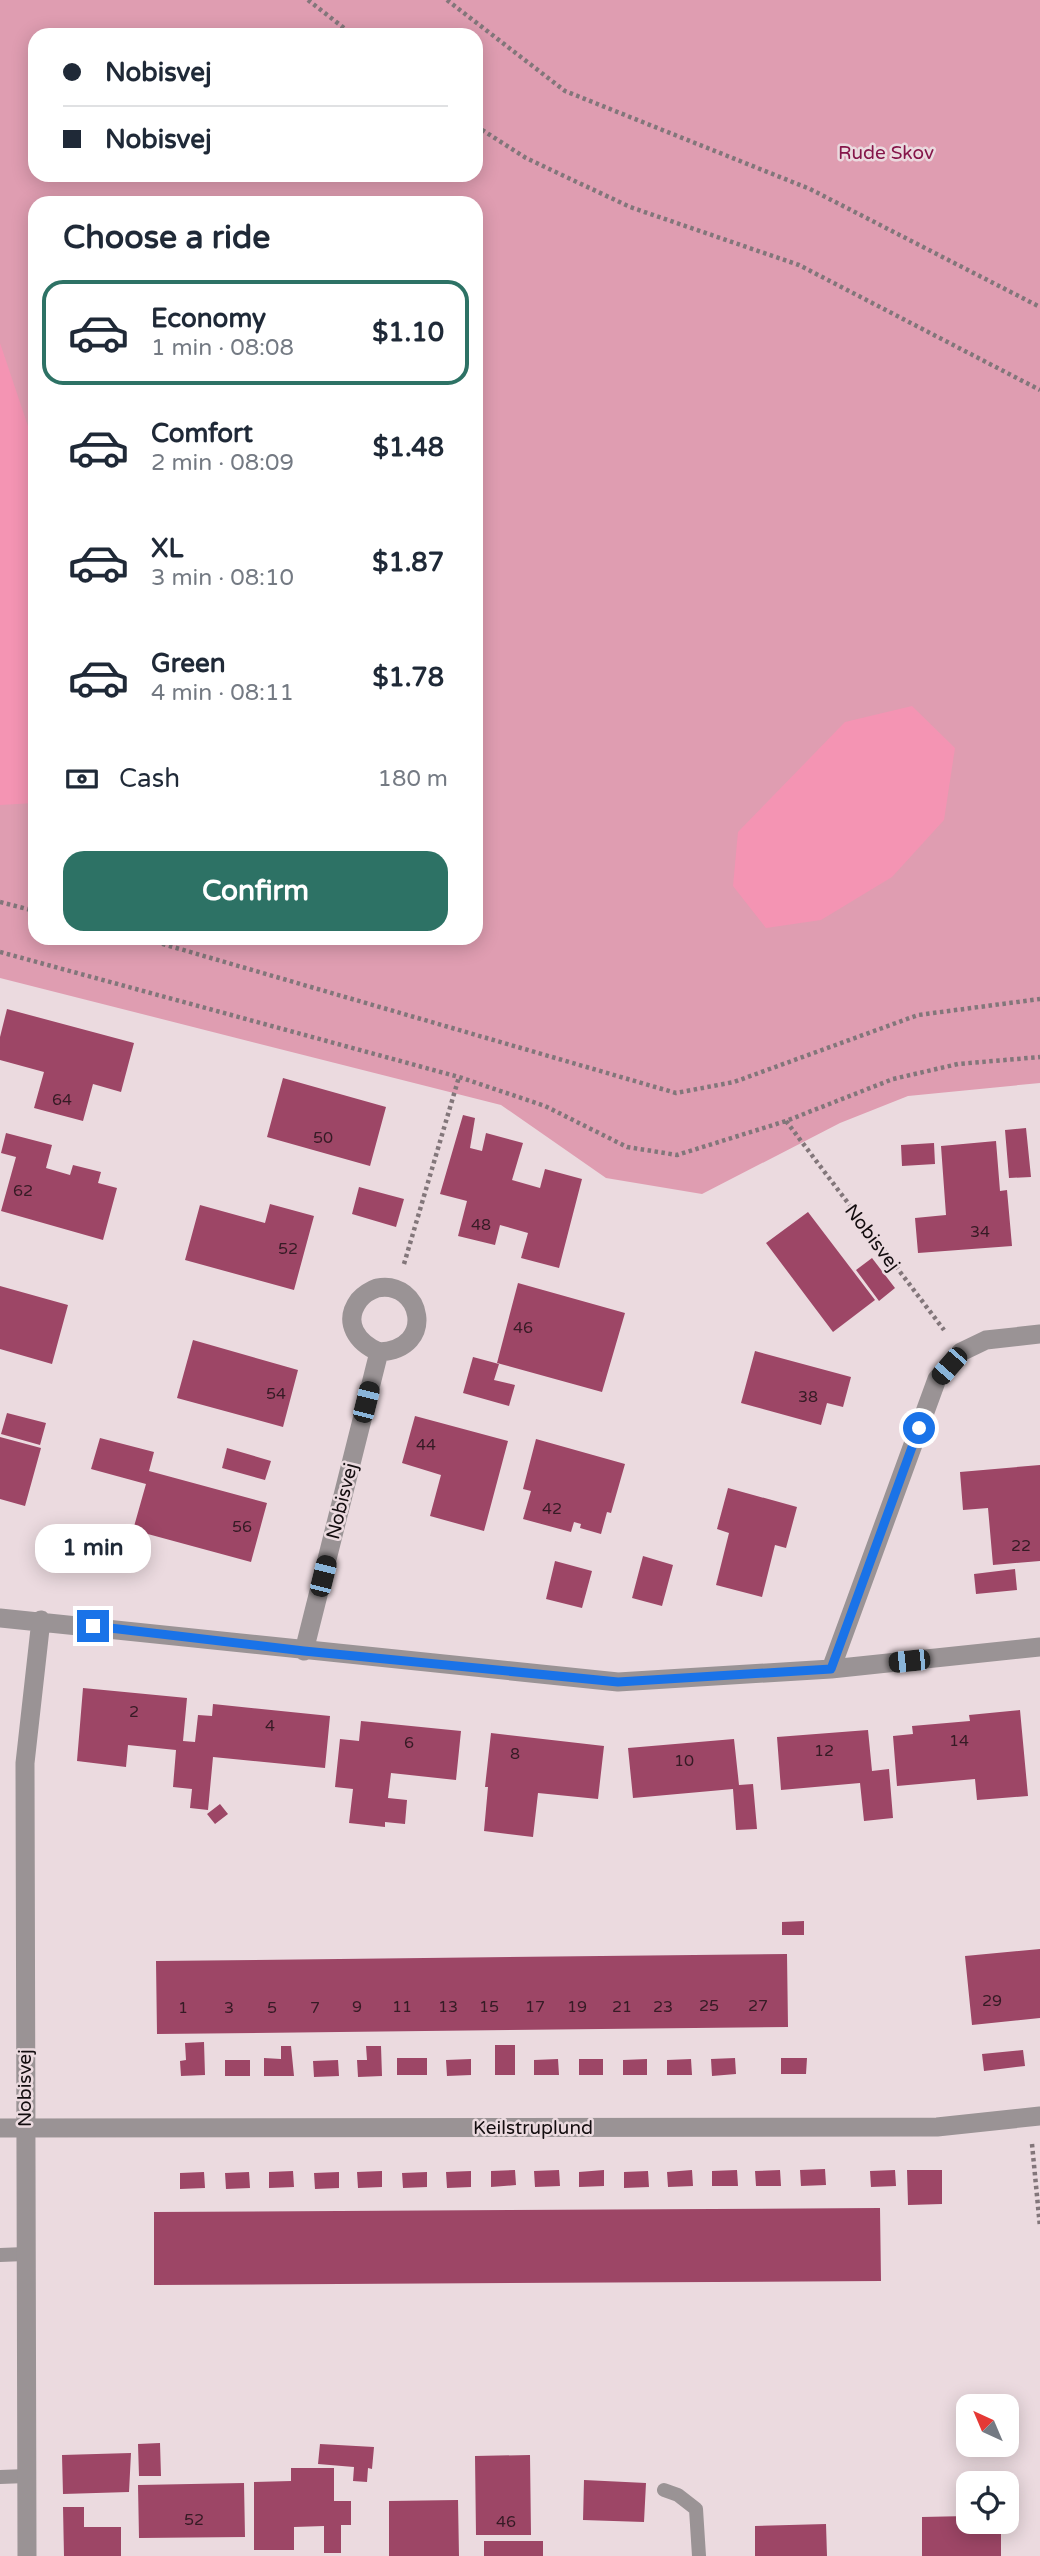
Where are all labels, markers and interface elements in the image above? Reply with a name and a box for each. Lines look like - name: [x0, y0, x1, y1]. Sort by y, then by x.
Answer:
- text: Nobisvej: [105, 57, 212, 88]
- text: Nobisvej: [105, 124, 212, 155]
- park label: Rude Skov: [838, 142, 934, 164]
- text: Choose a ride: [63, 219, 270, 257]
- icon: car: [67, 301, 130, 364]
- text: Economy: [151, 303, 266, 334]
- text: $1.10: [372, 317, 444, 348]
- text: 1 min · 08:08: [151, 334, 294, 362]
- icon: car: [67, 416, 130, 479]
- text: Comfort: [151, 418, 253, 449]
- text: $1.48: [373, 432, 444, 463]
- text: 2 min · 08:09: [151, 449, 294, 477]
- icon: car: [67, 531, 130, 594]
- text: XL: [151, 533, 183, 564]
- text: $1.87: [372, 547, 444, 578]
- text: 3 min · 08:10: [151, 564, 294, 592]
- icon: car: [67, 646, 130, 709]
- text: Green: [151, 648, 226, 679]
- text: $1.78: [372, 662, 444, 693]
- text: 4 min · 08:11: [151, 679, 294, 707]
- icon: cash: [63, 760, 101, 798]
- text: Cash: [119, 763, 180, 794]
- text: 180 m: [378, 765, 448, 793]
- button: Confirm: [63, 851, 448, 931]
- house number: 64: [52, 1090, 72, 1110]
- house number: 50: [313, 1128, 333, 1148]
- house number: 62: [13, 1181, 33, 1201]
- street label: Nobisvej: [840, 1200, 904, 1275]
- house number: 48: [471, 1215, 491, 1235]
- house number: 34: [970, 1222, 990, 1242]
- house number: 52: [278, 1239, 298, 1259]
- house number: 46: [513, 1318, 533, 1338]
- car: [928, 1343, 971, 1389]
- car: [351, 1379, 382, 1425]
- house number: 54: [266, 1384, 286, 1404]
- house number: 38: [798, 1387, 818, 1407]
- route start: [903, 1412, 935, 1444]
- house number: 44: [416, 1435, 436, 1455]
- street label: Nobisvej: [322, 1461, 362, 1542]
- house number: 42: [542, 1499, 562, 1519]
- house number: 56: [232, 1517, 252, 1537]
- callout: 1 min: [35, 1524, 151, 1574]
- text: 1 min: [62, 1534, 124, 1562]
- house number: 22: [1011, 1536, 1031, 1556]
- car: [308, 1553, 339, 1599]
- route end: [77, 1610, 109, 1642]
- car: [888, 1648, 931, 1674]
- house number: 2: [129, 1702, 139, 1722]
- house number: 4: [265, 1716, 275, 1736]
- house number: 14: [949, 1731, 969, 1751]
- house number: 6: [404, 1733, 414, 1753]
- house number: 12: [814, 1741, 834, 1761]
- house number: 8: [510, 1744, 520, 1764]
- house number: 10: [674, 1751, 694, 1771]
- house number: 29: [982, 1991, 1002, 2011]
- house number: 25: [699, 1996, 719, 2016]
- house number: 27: [748, 1996, 768, 2016]
- house number: 9: [352, 1997, 362, 2017]
- house number: 11: [392, 1997, 412, 2017]
- house number: 13: [438, 1997, 458, 2017]
- house number: 15: [479, 1997, 499, 2017]
- house number: 17: [525, 1997, 545, 2017]
- house number: 19: [567, 1997, 587, 2017]
- house number: 21: [612, 1997, 632, 2017]
- house number: 23: [653, 1997, 673, 2017]
- house number: 1: [178, 1998, 188, 2018]
- house number: 3: [224, 1998, 234, 2018]
- house number: 5: [267, 1998, 277, 2018]
- house number: 7: [310, 1998, 320, 2018]
- street label: Nobisvej: [14, 2049, 36, 2127]
- street label: Keilstruplund: [473, 2117, 593, 2139]
- north arrow: [956, 2394, 1018, 2457]
- map controls: [956, 2394, 1019, 2534]
- button: locate: [956, 2471, 1019, 2534]
- house number: 52: [184, 2510, 204, 2530]
- house number: 46: [496, 2512, 516, 2532]

